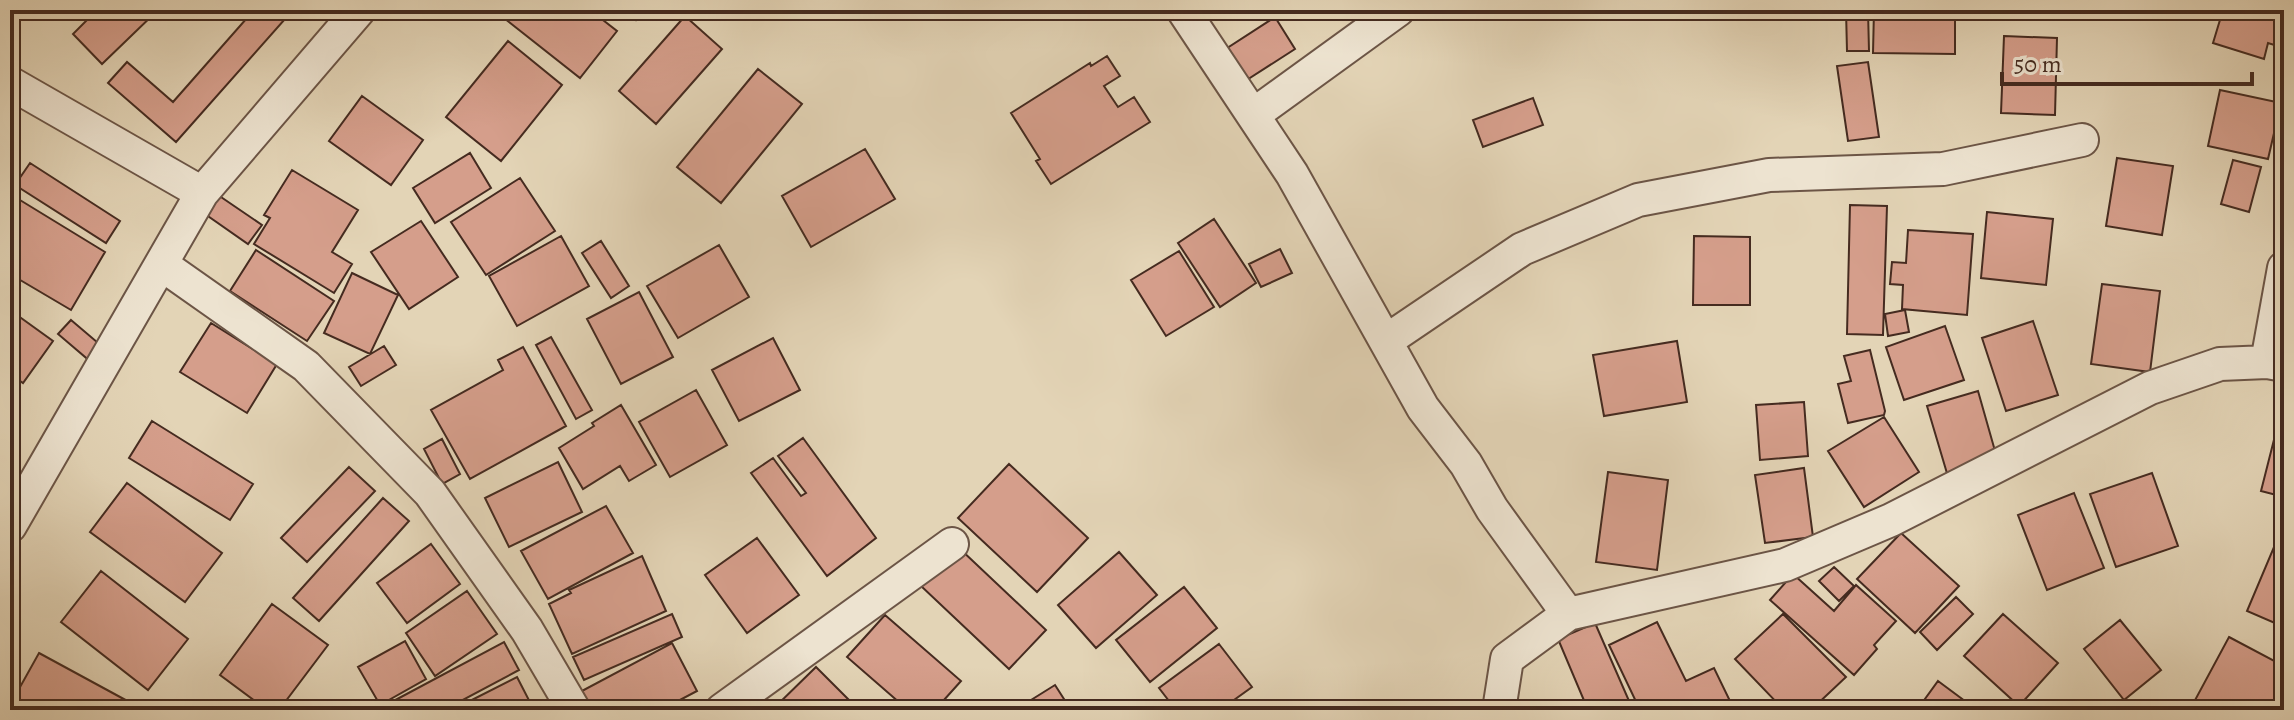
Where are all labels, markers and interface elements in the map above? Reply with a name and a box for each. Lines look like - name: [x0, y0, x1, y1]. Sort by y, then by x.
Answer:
- scale bar: [2002, 36, 2252, 86]
- text: 50 m: [2014, 48, 2062, 80]

